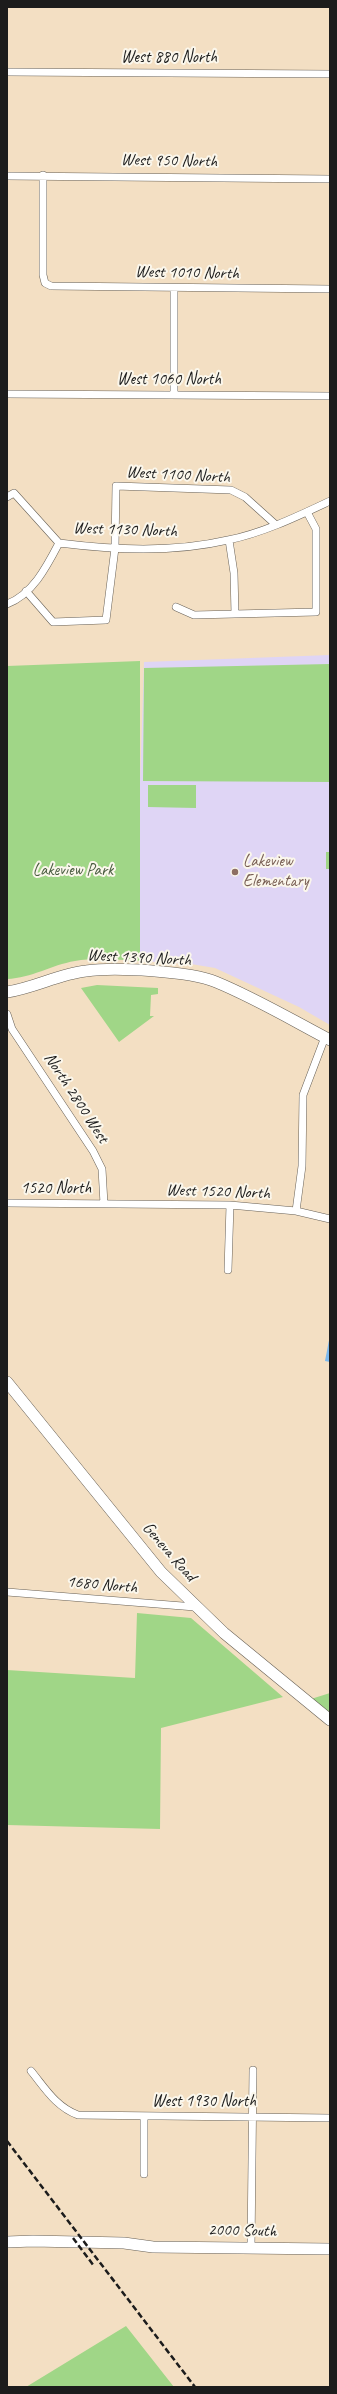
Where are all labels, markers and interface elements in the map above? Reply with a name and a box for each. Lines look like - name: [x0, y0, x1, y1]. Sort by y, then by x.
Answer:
- street label: West 880 North: [121, 48, 217, 68]
- street label: West 950 North: [121, 150, 217, 172]
- street label: West 1010 North: [135, 262, 239, 284]
- street label: West 1060 North: [117, 370, 221, 390]
- street label: West 1100 North: [126, 462, 230, 488]
- street label: West 1130 North: [73, 518, 177, 542]
- place label: Lakeview Elementary: [243, 852, 308, 892]
- park label: Lakeview Park: [33, 861, 113, 881]
- marker: Lakeview Elementary: [230, 867, 240, 877]
- street label: West 1390 North: [87, 945, 191, 971]
- street label: North 2800 West: [39, 1049, 113, 1147]
- street label: 1520 North: [21, 1179, 91, 1199]
- street label: West 1520 North: [166, 1180, 270, 1204]
- street label: Geneva Road: [138, 1518, 200, 1586]
- street label: 1680 North: [66, 1572, 138, 1598]
- street label: West 1930 North: [152, 2092, 256, 2112]
- street label: 2000 South: [208, 2220, 276, 2242]

